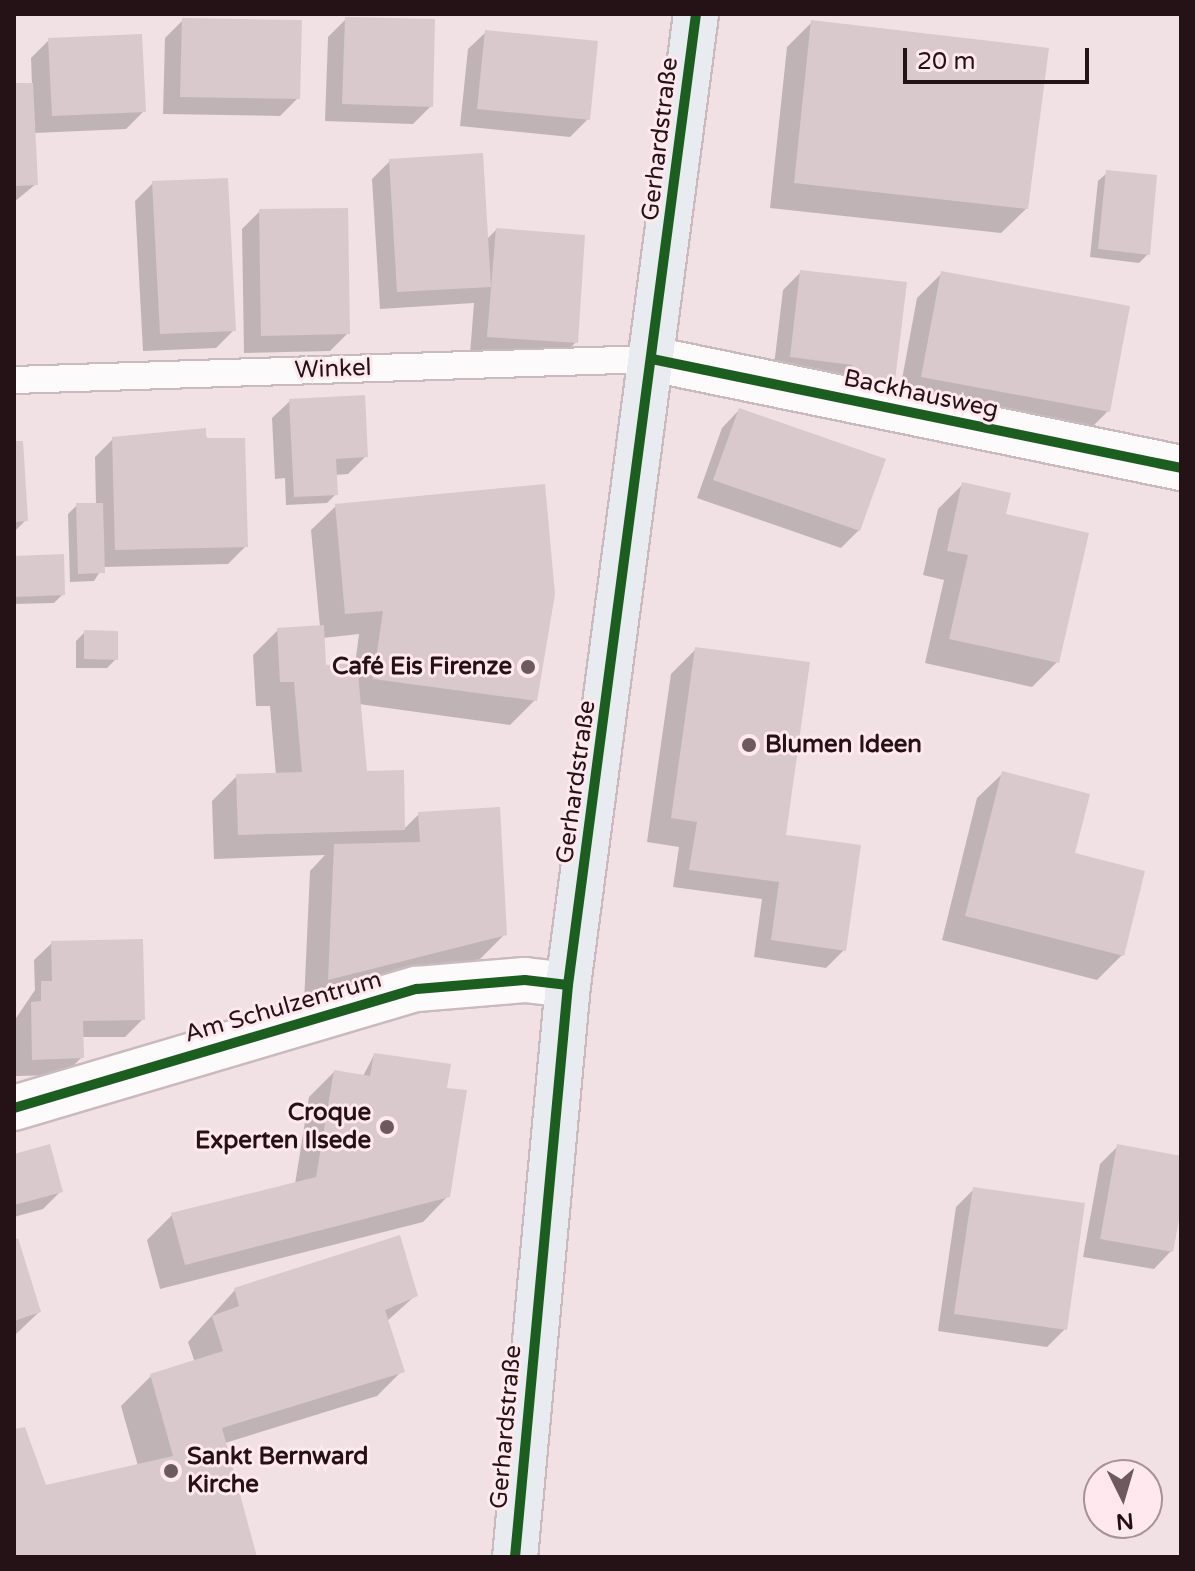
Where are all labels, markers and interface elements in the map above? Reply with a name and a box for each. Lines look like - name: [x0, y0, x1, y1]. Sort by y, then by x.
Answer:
- scale bar: [907, 32, 1093, 82]
- text: 20 m: [917, 47, 975, 76]
- street label: Gerhardstraße: [636, 56, 684, 222]
- street label: Winkel: [294, 353, 372, 385]
- street label: Backhausweg: [841, 364, 1001, 424]
- place label: Café Eis Firenze: [332, 653, 512, 681]
- marker: Café Eis Firenze: [519, 658, 537, 676]
- street label: Gerhardstraße: [550, 699, 602, 865]
- place label: Blumen Ideen: [765, 731, 922, 759]
- marker: Blumen Ideen: [740, 736, 758, 754]
- street label: Am Schulzentrum: [181, 965, 385, 1049]
- place label: Croque Experten Ilsede: [195, 1099, 371, 1155]
- marker: Croque Experten Ilsede: [378, 1118, 396, 1136]
- street label: Gerhardstraße: [484, 1344, 528, 1510]
- place label: Sankt Bernward Kirche: [187, 1443, 368, 1499]
- north arrow: [1083, 1459, 1163, 1539]
- marker: Sankt Bernward Kirche: [162, 1462, 180, 1480]
- text: N: [1115, 1507, 1135, 1535]

